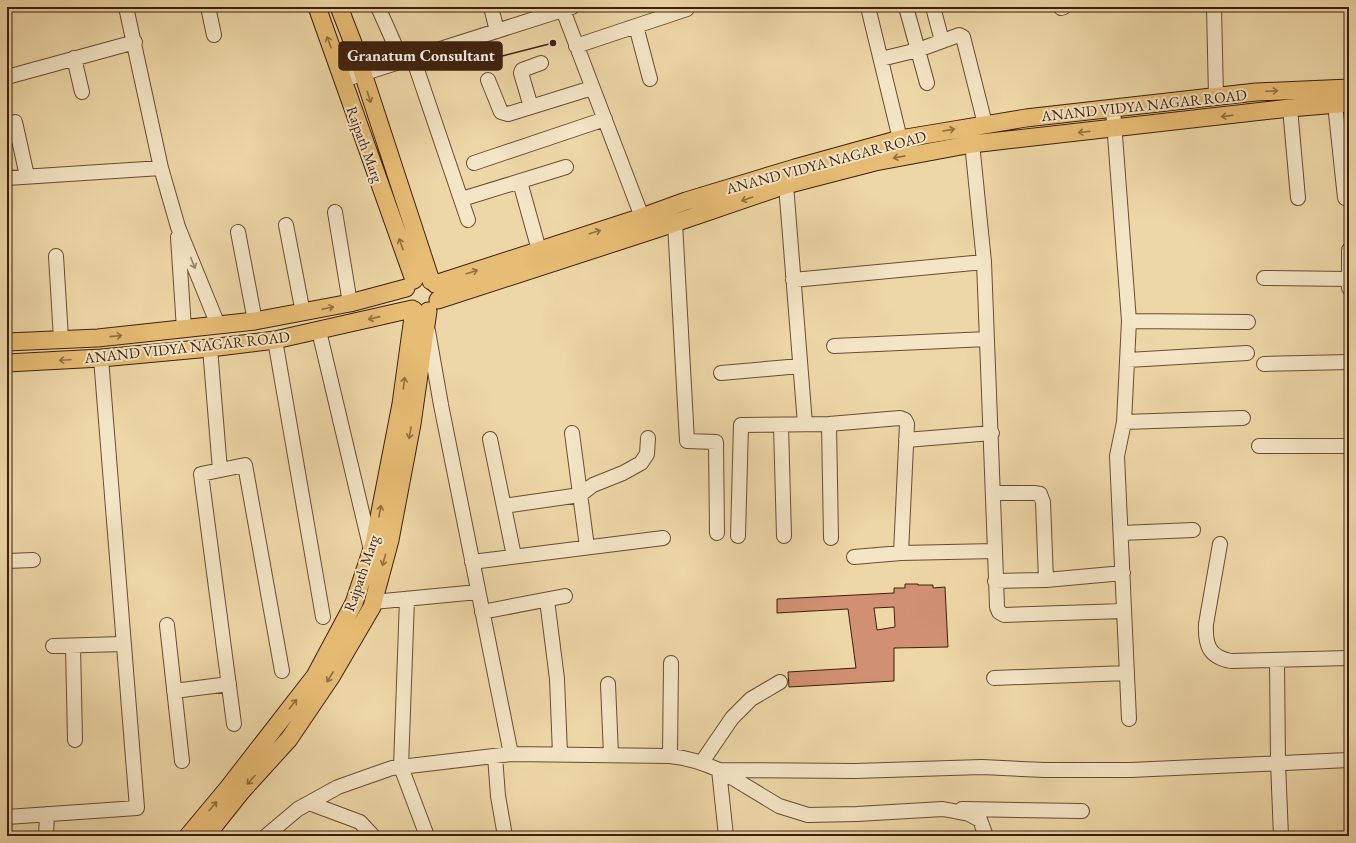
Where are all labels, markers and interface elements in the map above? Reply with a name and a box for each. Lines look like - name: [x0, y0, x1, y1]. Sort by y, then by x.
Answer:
- one-way arrow: [325, 36, 333, 48]
- callout: Granatum Consultant: [339, 42, 502, 70]
- text: Granatum Consultant: [347, 45, 495, 66]
- street label: ANAND VIDYA NAGAR ROAD: [1039, 85, 1248, 125]
- one-way arrow: [1265, 88, 1278, 95]
- one-way arrow: [366, 91, 374, 103]
- street label: Rajpath Marg: [342, 103, 388, 185]
- one-way arrow: [1221, 112, 1234, 119]
- street label: ANAND VIDYA NAGAR ROAD: [723, 126, 928, 198]
- one-way arrow: [942, 126, 955, 134]
- one-way arrow: [1078, 129, 1091, 136]
- one-way arrow: [893, 154, 906, 162]
- one-way arrow: [741, 195, 753, 203]
- one-way arrow: [589, 228, 602, 235]
- one-way arrow: [397, 237, 404, 250]
- one-way arrow: [189, 257, 197, 269]
- one-way arrow: [465, 268, 478, 275]
- one-way arrow: [321, 303, 334, 311]
- one-way arrow: [368, 315, 381, 323]
- street label: ANAND VIDYA NAGAR ROAD: [82, 327, 291, 367]
- one-way arrow: [109, 332, 122, 340]
- one-way arrow: [59, 356, 72, 364]
- one-way arrow: [400, 377, 408, 390]
- one-way arrow: [406, 426, 414, 439]
- one-way arrow: [376, 505, 384, 518]
- street label: Rajpath Marg: [339, 532, 383, 614]
- one-way arrow: [380, 553, 388, 566]
- one-way arrow: [326, 671, 334, 683]
- one-way arrow: [289, 698, 297, 709]
- one-way arrow: [247, 775, 256, 785]
- one-way arrow: [208, 801, 217, 811]

